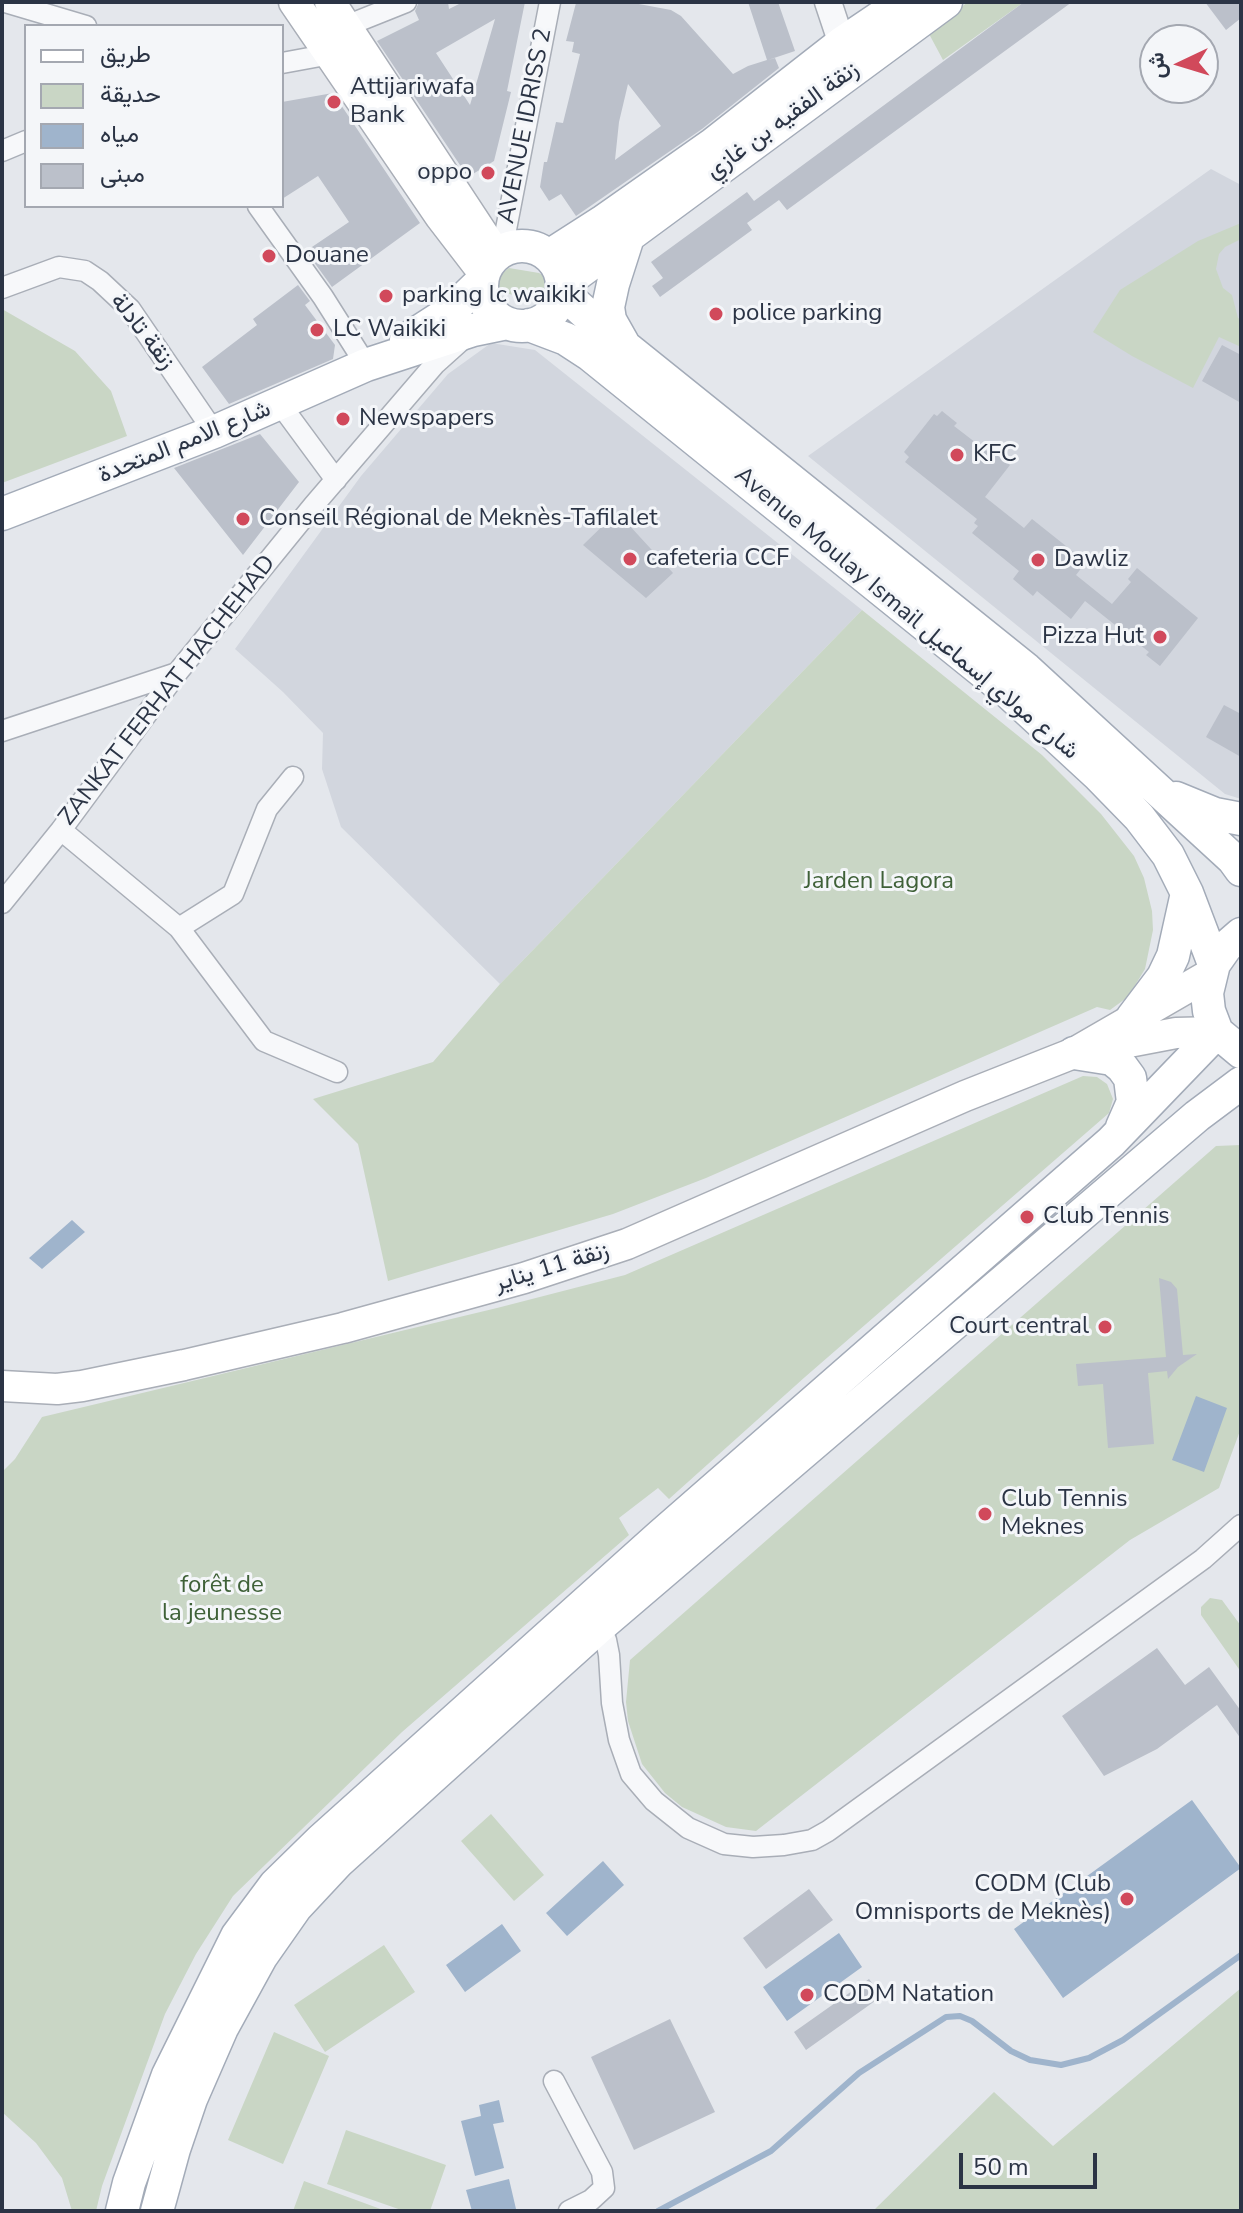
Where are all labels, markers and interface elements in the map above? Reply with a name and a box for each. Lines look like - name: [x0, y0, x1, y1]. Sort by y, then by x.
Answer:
- legend: [24, 24, 284, 208]
- north arrow: [1139, 24, 1219, 104]
- street label: AVENUE IDRISS 2: [493, 26, 559, 226]
- text: طريق: [100, 38, 151, 70]
- text: ش: [1141, 51, 1173, 80]
- street label: زنقة الفقيه بن غازي: [701, 56, 865, 186]
- place label: Attijariwafa Bank: [350, 74, 475, 130]
- text: حديقة: [100, 78, 161, 110]
- marker: Attijariwafa Bank: [325, 93, 343, 111]
- text: مياه: [100, 118, 139, 150]
- text: مبنى: [100, 158, 145, 190]
- place label: oppo: [417, 159, 472, 187]
- marker: oppo: [479, 164, 497, 182]
- place label: Douane: [285, 242, 369, 270]
- marker: Douane: [260, 247, 278, 265]
- place label: parking lc waikiki: [402, 282, 586, 310]
- marker: parking lc waikiki: [377, 287, 395, 305]
- street label: زنقة تادلة: [103, 288, 181, 376]
- place label: police parking: [732, 300, 882, 328]
- marker: police parking: [707, 305, 725, 323]
- place label: LC Waikiki: [333, 316, 446, 344]
- marker: LC Waikiki: [308, 321, 326, 339]
- street label: شارع الامم المتحدة: [95, 395, 275, 491]
- place label: Newspapers: [359, 405, 494, 433]
- marker: Newspapers: [334, 410, 352, 428]
- place label: KFC: [973, 441, 1017, 469]
- marker: KFC: [948, 446, 966, 464]
- street label: Avenue Moulay Ismail شارع مولاي إسماعيل: [728, 461, 1084, 767]
- place label: Conseil Régional de Meknès-Tafilalet: [259, 505, 658, 533]
- marker: Conseil Régional de Meknès-Tafilalet: [234, 510, 252, 528]
- place label: cafeteria CCF: [646, 545, 789, 573]
- place label: Dawliz: [1054, 546, 1128, 574]
- street label: ZANKAT FERHAT HACHEHAD: [54, 550, 282, 832]
- marker: cafeteria CCF: [621, 550, 639, 568]
- marker: Dawliz: [1029, 551, 1047, 569]
- place label: Pizza Hut: [1042, 623, 1144, 651]
- marker: Pizza Hut: [1151, 628, 1169, 646]
- park label: Jarden Lagora: [804, 868, 954, 896]
- place label: Club Tennis: [1043, 1203, 1170, 1231]
- marker: Club Tennis: [1018, 1208, 1036, 1226]
- street label: زنقة 11 يناير: [491, 1237, 613, 1299]
- place label: Court central: [949, 1313, 1089, 1341]
- marker: Court central: [1096, 1318, 1114, 1336]
- place label: Club Tennis Meknes: [1001, 1486, 1128, 1542]
- marker: Club Tennis Meknes: [976, 1505, 994, 1523]
- park label: forêt de la jeunesse: [162, 1572, 282, 1628]
- place label: CODM (Club Omnisports de Meknès): [855, 1871, 1111, 1927]
- marker: CODM (Club Omnisports de Meknès): [1118, 1890, 1136, 1908]
- place label: CODM Natation: [823, 1981, 994, 2009]
- marker: CODM Natation: [798, 1986, 816, 2004]
- scale bar: [963, 2137, 1101, 2187]
- text: 50 m: [973, 2151, 1029, 2183]

